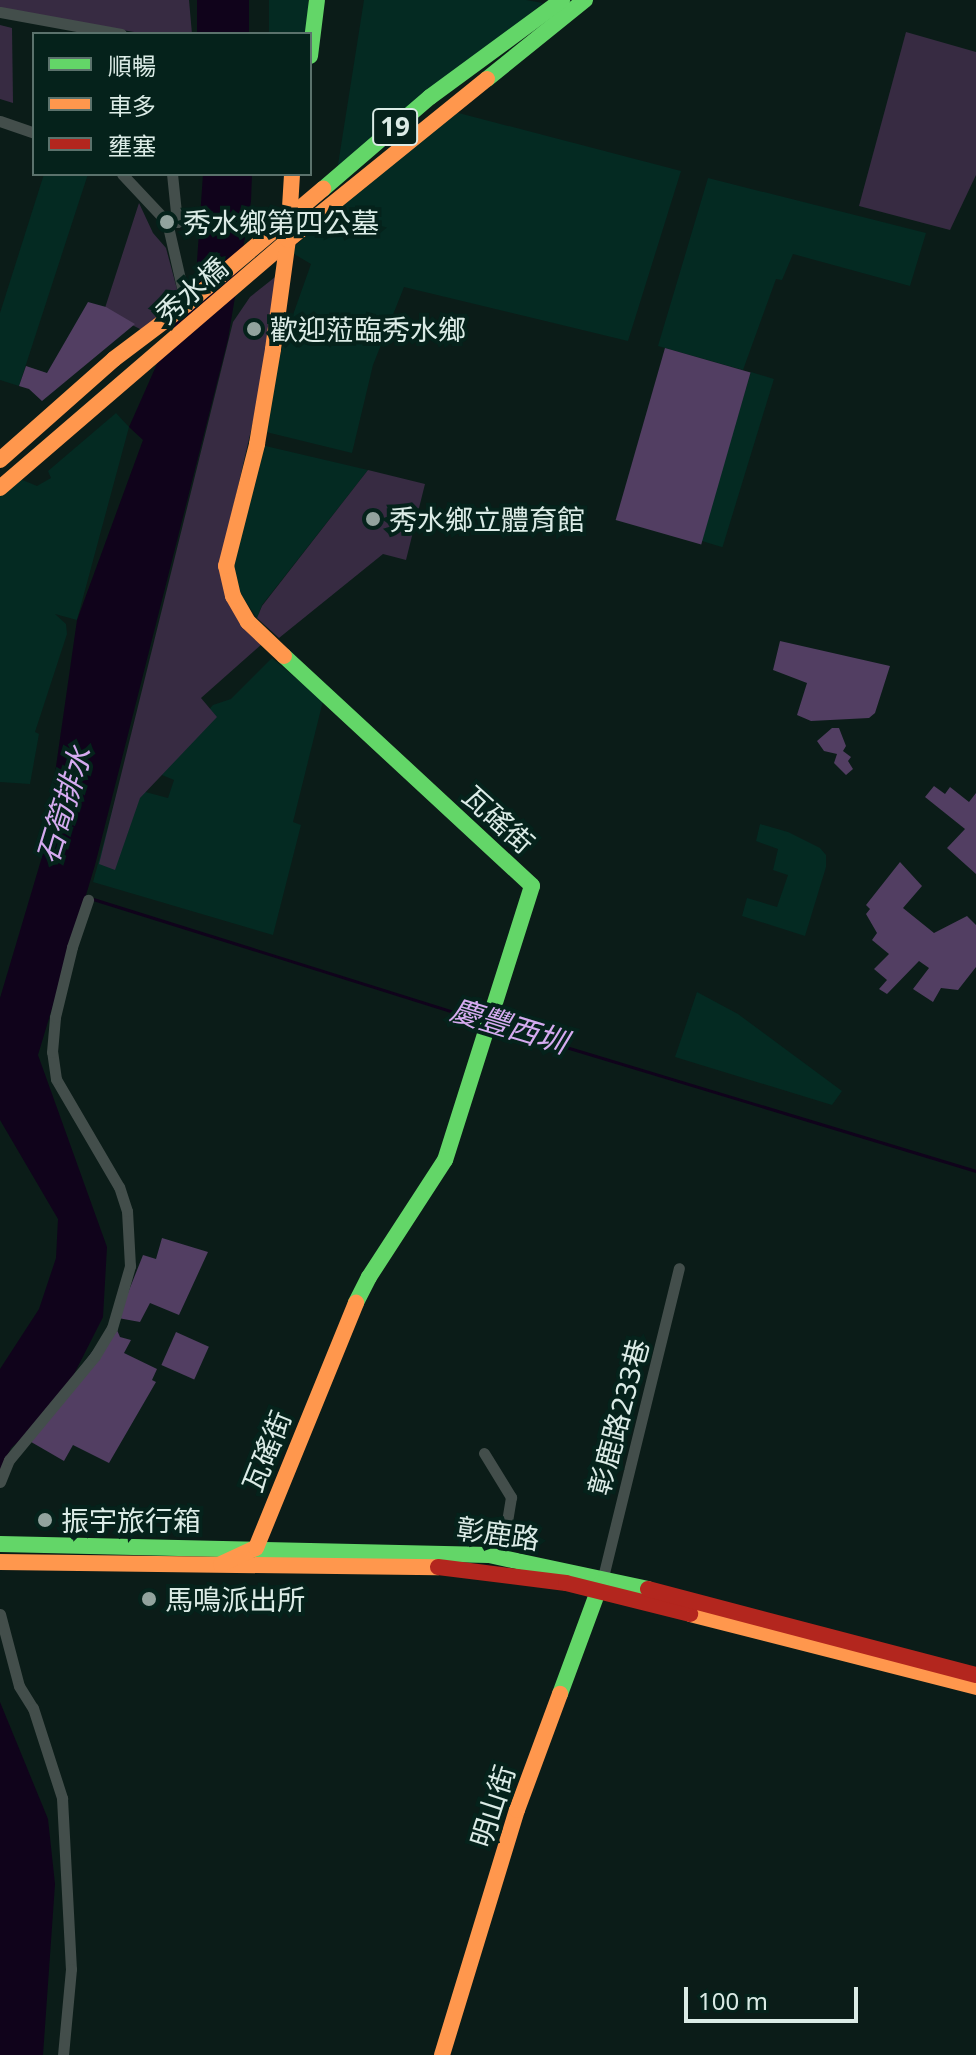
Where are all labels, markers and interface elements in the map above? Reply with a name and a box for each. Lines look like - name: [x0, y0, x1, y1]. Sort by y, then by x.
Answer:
- legend: [32, 32, 312, 176]
- text: 順暢: [108, 49, 156, 82]
- text: 車多: [108, 89, 156, 122]
- road number: 19: [371, 105, 419, 149]
- text: 壅塞: [108, 129, 156, 162]
- place label: 秀水鄉第四公墓: [183, 205, 379, 239]
- marker: 秀水鄉第四公墓: [158, 213, 176, 231]
- street label: 秀水橋: [148, 250, 234, 330]
- place label: 歡迎蒞臨秀水鄉: [270, 312, 466, 346]
- marker: 歡迎蒞臨秀水鄉: [245, 320, 263, 338]
- place label: 秀水鄉立體育館: [389, 502, 585, 536]
- marker: 秀水鄉立體育館: [364, 510, 382, 528]
- water label: 石筍排水: [29, 742, 99, 868]
- street label: 瓦磘街: [457, 778, 541, 860]
- water label: 慶豐西圳: [446, 991, 572, 1061]
- street label: 彰鹿路233巷: [581, 1335, 655, 1499]
- street label: 瓦磘街: [235, 1406, 297, 1496]
- place label: 振宇旅行箱: [61, 1503, 201, 1537]
- marker: 振宇旅行箱: [36, 1511, 54, 1529]
- street label: 彰鹿路: [454, 1511, 542, 1555]
- place label: 馬鳴派出所: [165, 1582, 305, 1616]
- marker: 馬鳴派出所: [140, 1590, 158, 1608]
- street label: 明山街: [463, 1761, 521, 1851]
- scale bar: [688, 1971, 862, 2021]
- text: 100 m: [698, 1984, 768, 2017]

